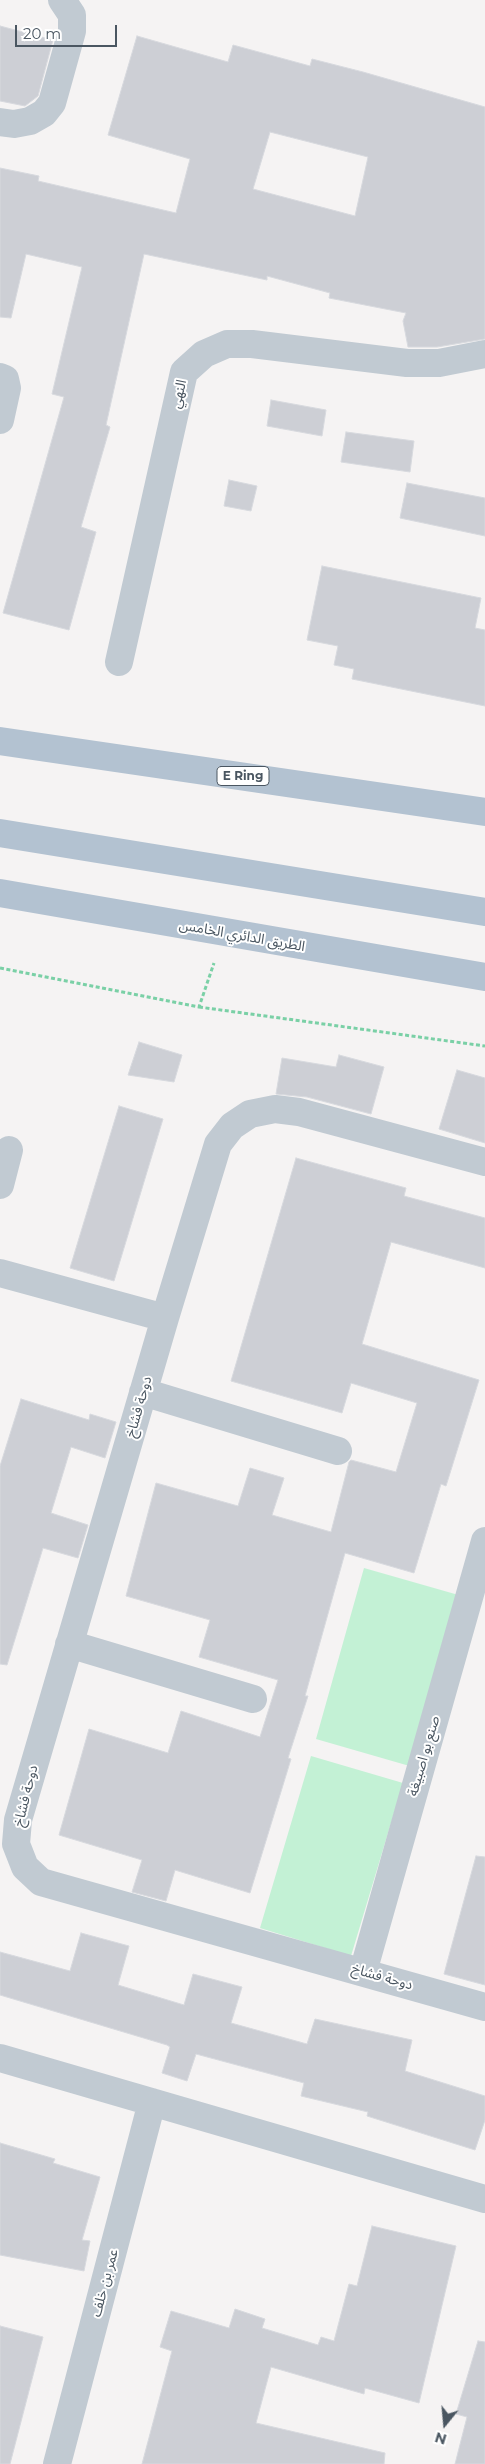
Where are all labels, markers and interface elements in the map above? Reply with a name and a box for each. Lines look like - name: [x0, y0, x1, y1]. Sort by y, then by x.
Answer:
- scale bar: [18, 15, 120, 47]
- text: 20 m: [23, 24, 61, 43]
- street label: النهي: [168, 378, 190, 410]
- road number: E Ring: [217, 766, 269, 786]
- street label: الطريق الدائري الخامس: [178, 917, 306, 955]
- street label: دوحة فشاخ: [122, 1374, 156, 1440]
- street label: صنع بو اصبيغة: [405, 1714, 443, 1798]
- street label: دوحة فشاخ: [10, 1763, 42, 1829]
- street label: دوحة فشاخ: [349, 1960, 415, 1994]
- street label: عمر بن خلف: [88, 2247, 122, 2319]
- north arrow: [420, 2399, 470, 2449]
- text: N: [433, 2428, 449, 2449]

